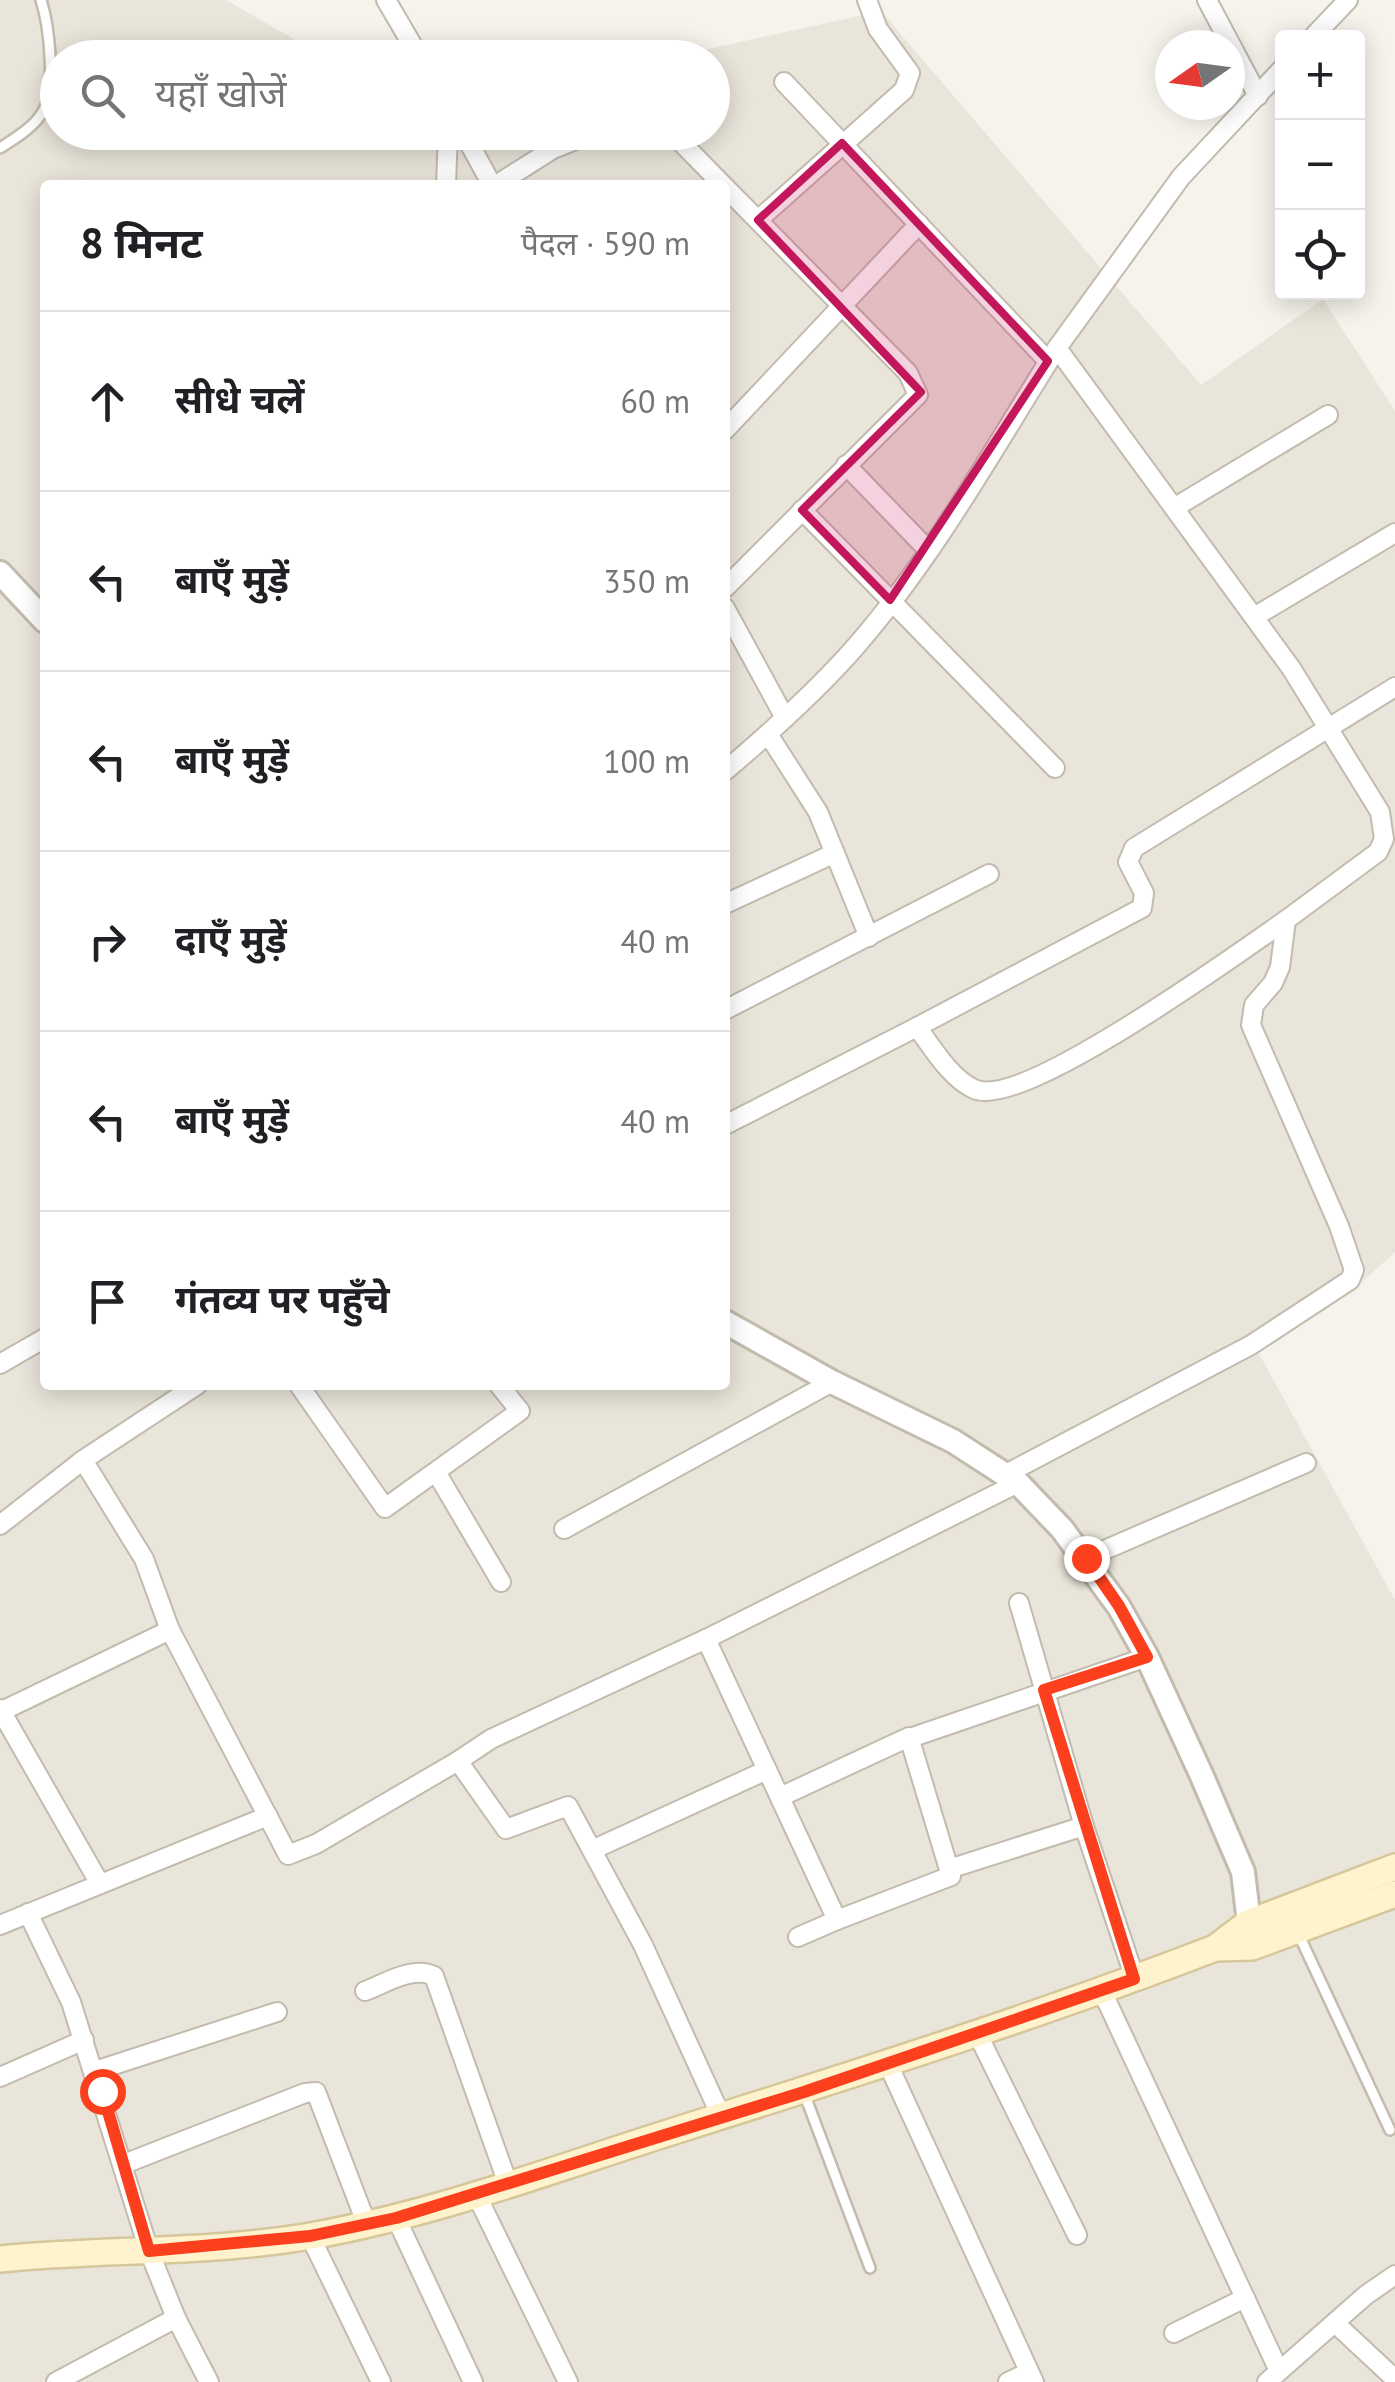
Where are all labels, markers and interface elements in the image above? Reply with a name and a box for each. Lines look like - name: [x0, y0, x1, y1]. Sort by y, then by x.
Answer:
- north arrow: [1155, 30, 1245, 120]
- map controls: [1275, 30, 1365, 300]
- button: +: [1275, 30, 1365, 120]
- search box: [40, 40, 730, 150]
- icon: search: [75, 68, 130, 123]
- text: यहाँ खोजें: [155, 68, 286, 117]
- button: −: [1275, 120, 1365, 210]
- button: locate: [1275, 210, 1365, 300]
- text: 8 मिनट: [80, 215, 203, 270]
- text: पैदल · 590 m: [521, 222, 690, 264]
- icon: ahead: [80, 374, 135, 429]
- text: सीधे चलें: [175, 374, 304, 423]
- text: 60 m: [621, 380, 690, 422]
- icon: left: [80, 554, 135, 609]
- text: बाएँ मुड़ें: [175, 554, 289, 603]
- text: 350 m: [603, 560, 690, 602]
- icon: left: [80, 734, 135, 789]
- text: बाएँ मुड़ें: [175, 734, 289, 783]
- text: 100 m: [603, 740, 690, 782]
- icon: right: [80, 914, 135, 969]
- text: दाएँ मुड़ें: [175, 914, 287, 963]
- text: 40 m: [621, 920, 690, 962]
- icon: left: [80, 1094, 135, 1149]
- text: बाएँ मुड़ें: [175, 1094, 289, 1143]
- text: 40 m: [621, 1100, 690, 1142]
- icon: arrive: [80, 1274, 135, 1329]
- text: गंतव्य पर पहुँचे: [175, 1274, 390, 1323]
- route end: [1064, 1536, 1110, 1582]
- route start: [80, 2069, 126, 2115]

